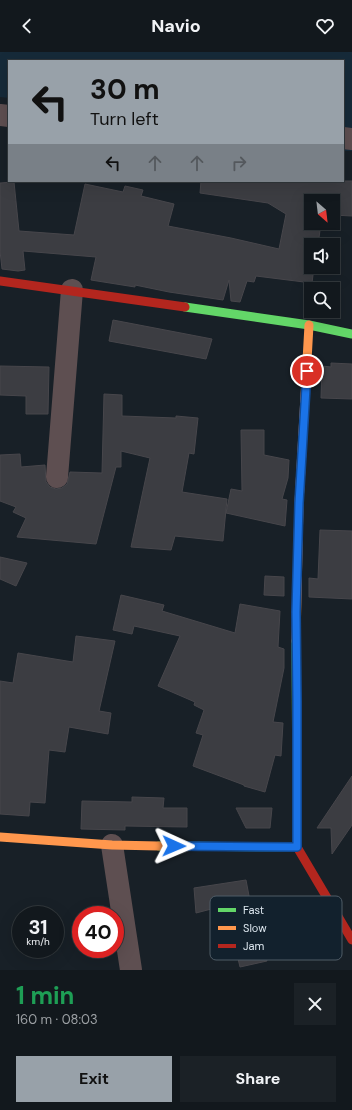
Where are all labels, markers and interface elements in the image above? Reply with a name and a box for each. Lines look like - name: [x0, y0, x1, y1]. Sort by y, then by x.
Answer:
- text: Navio: [151, 14, 201, 38]
- icon: back: [16, 15, 38, 37]
- icon: heart: [314, 15, 336, 37]
- text: 30 m: [90, 71, 160, 108]
- icon: left: [24, 76, 76, 128]
- text: Turn left: [90, 107, 159, 131]
- icon: left: [102, 152, 124, 174]
- icon: ahead: [144, 152, 166, 174]
- icon: ahead: [186, 152, 208, 174]
- icon: right: [228, 152, 250, 174]
- north arrow: [304, 194, 340, 230]
- map controls: [304, 194, 340, 318]
- button: sound: [304, 238, 340, 274]
- button: search: [304, 282, 340, 318]
- pin: [290, 354, 324, 388]
- icon: arrive: [296, 360, 318, 382]
- position arrow: [153, 825, 195, 867]
- legend: [210, 896, 342, 960]
- text: Fast: [243, 903, 264, 917]
- speed limit sign: 40: [72, 906, 124, 958]
- text: 31: [28, 914, 48, 940]
- text: Slow: [243, 921, 267, 935]
- text: km/h: [26, 935, 50, 948]
- text: Jam: [243, 939, 264, 953]
- text: 1 min: [16, 980, 74, 1011]
- button: close: [294, 983, 336, 1025]
- text: 160 m · 08:03: [16, 1011, 98, 1028]
- button: Exit: [16, 1056, 172, 1102]
- button: Share: [180, 1056, 336, 1102]

